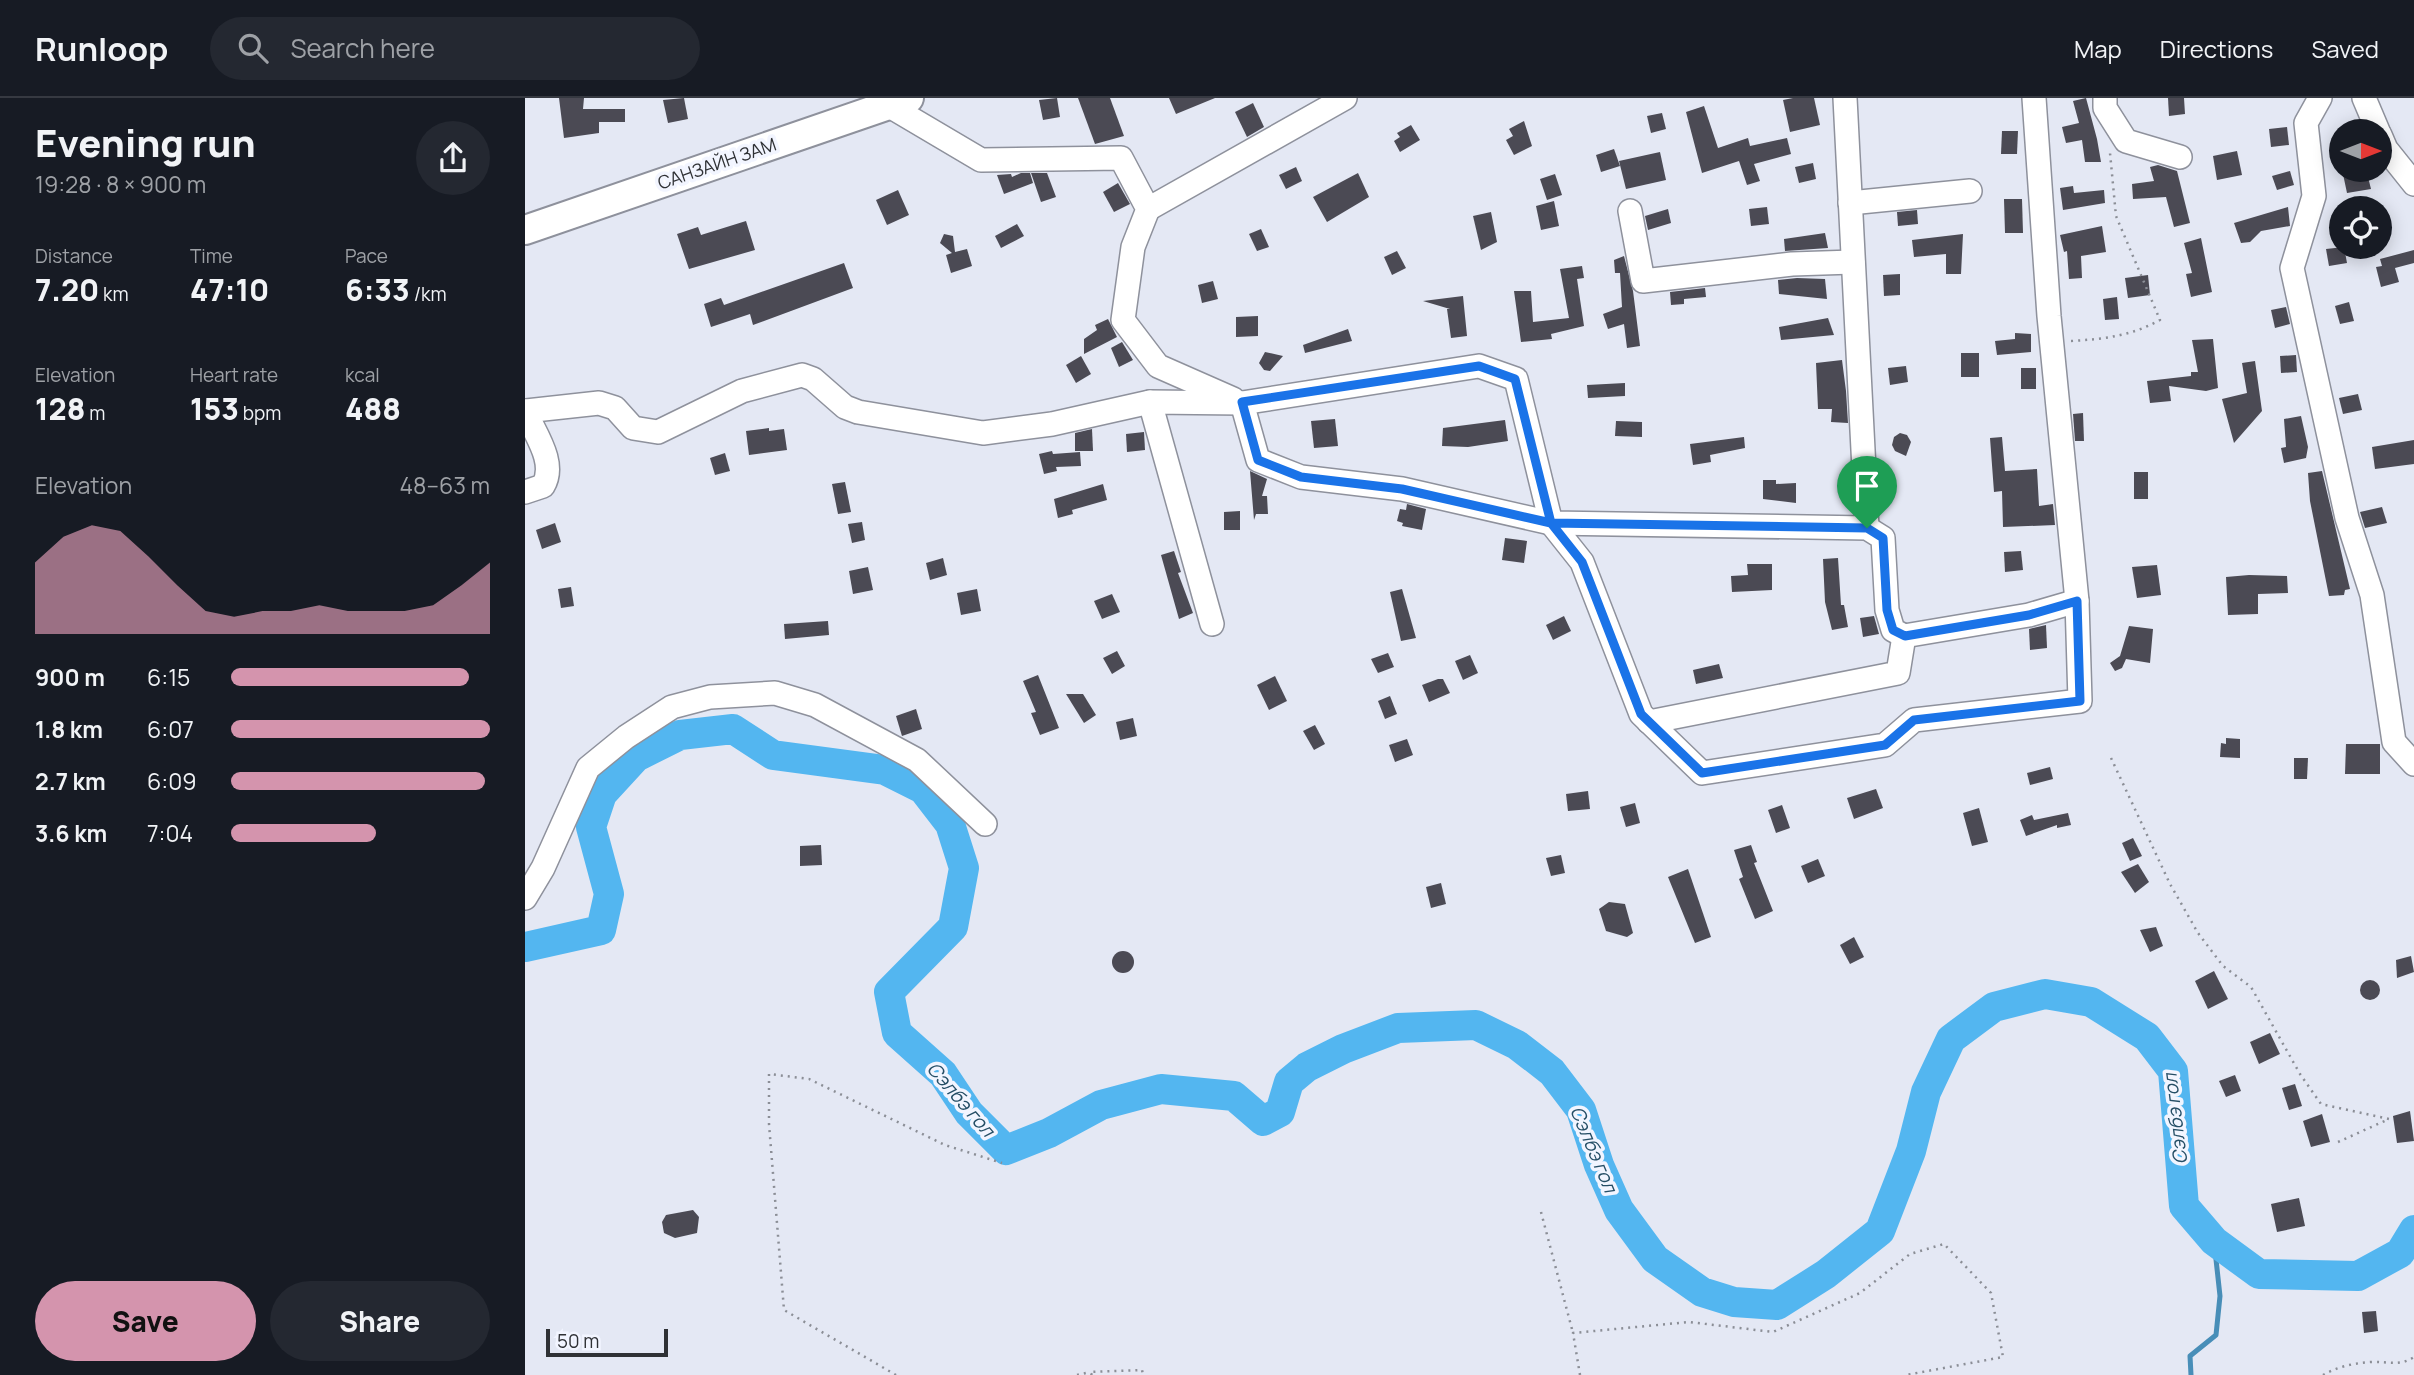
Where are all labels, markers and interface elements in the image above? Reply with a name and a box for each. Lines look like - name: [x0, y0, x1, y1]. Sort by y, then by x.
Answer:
- search box: [210, 17, 700, 80]
- text: Runloop: [35, 26, 168, 71]
- icon: search: [234, 29, 272, 67]
- text: Search here: [290, 30, 435, 66]
- text: Map: [2074, 32, 2122, 65]
- text: Directions: [2160, 32, 2273, 65]
- text: Saved: [2311, 32, 2379, 65]
- text: Evening run: [35, 116, 256, 168]
- north arrow: [2329, 119, 2392, 182]
- map controls: [2329, 119, 2392, 259]
- button: share: [416, 121, 490, 195]
- street label: САНЗАЙН ЗАМ: [654, 132, 779, 195]
- text: 19:28 · 8 × 900 m: [35, 168, 206, 200]
- button: locate: [2329, 196, 2392, 259]
- text: Distance: [35, 243, 113, 269]
- text: Time: [190, 243, 233, 269]
- text: Pace: [345, 243, 388, 269]
- text: 7.20: [35, 269, 99, 310]
- text: 47:10: [190, 269, 269, 310]
- text: 6:33: [345, 269, 410, 310]
- text: km: [99, 281, 129, 307]
- text: /km: [410, 281, 447, 307]
- text: Elevation: [35, 362, 115, 388]
- text: Heart rate: [190, 362, 278, 388]
- text: kcal: [345, 362, 380, 388]
- text: 128: [35, 388, 85, 429]
- text: 153: [190, 388, 239, 429]
- text: 488: [345, 388, 401, 429]
- text: m: [85, 400, 105, 426]
- text: bpm: [239, 400, 281, 426]
- pin: [1837, 456, 1897, 528]
- icon: arrive: [1848, 467, 1886, 505]
- text: Elevation: [35, 469, 132, 501]
- text: 48–63 m: [400, 469, 490, 501]
- text: 900 m: [35, 661, 105, 693]
- text: 6:15: [147, 661, 190, 693]
- text: 1.8 km: [35, 713, 103, 745]
- text: 6:07: [147, 713, 194, 745]
- text: 2.7 km: [35, 765, 106, 797]
- text: 6:09: [147, 765, 196, 797]
- text: 3.6 km: [35, 817, 107, 849]
- text: 7:04: [147, 817, 193, 849]
- water label: Сэлбэ гол: [921, 1056, 1002, 1144]
- water label: Сэлбэ гол: [2156, 1070, 2193, 1166]
- water label: Сэлбэ гол: [1564, 1102, 1625, 1198]
- button: Save: [35, 1281, 256, 1361]
- button: Share: [270, 1281, 490, 1361]
- scale bar: [546, 1326, 669, 1358]
- text: 50 m: [557, 1328, 599, 1354]

